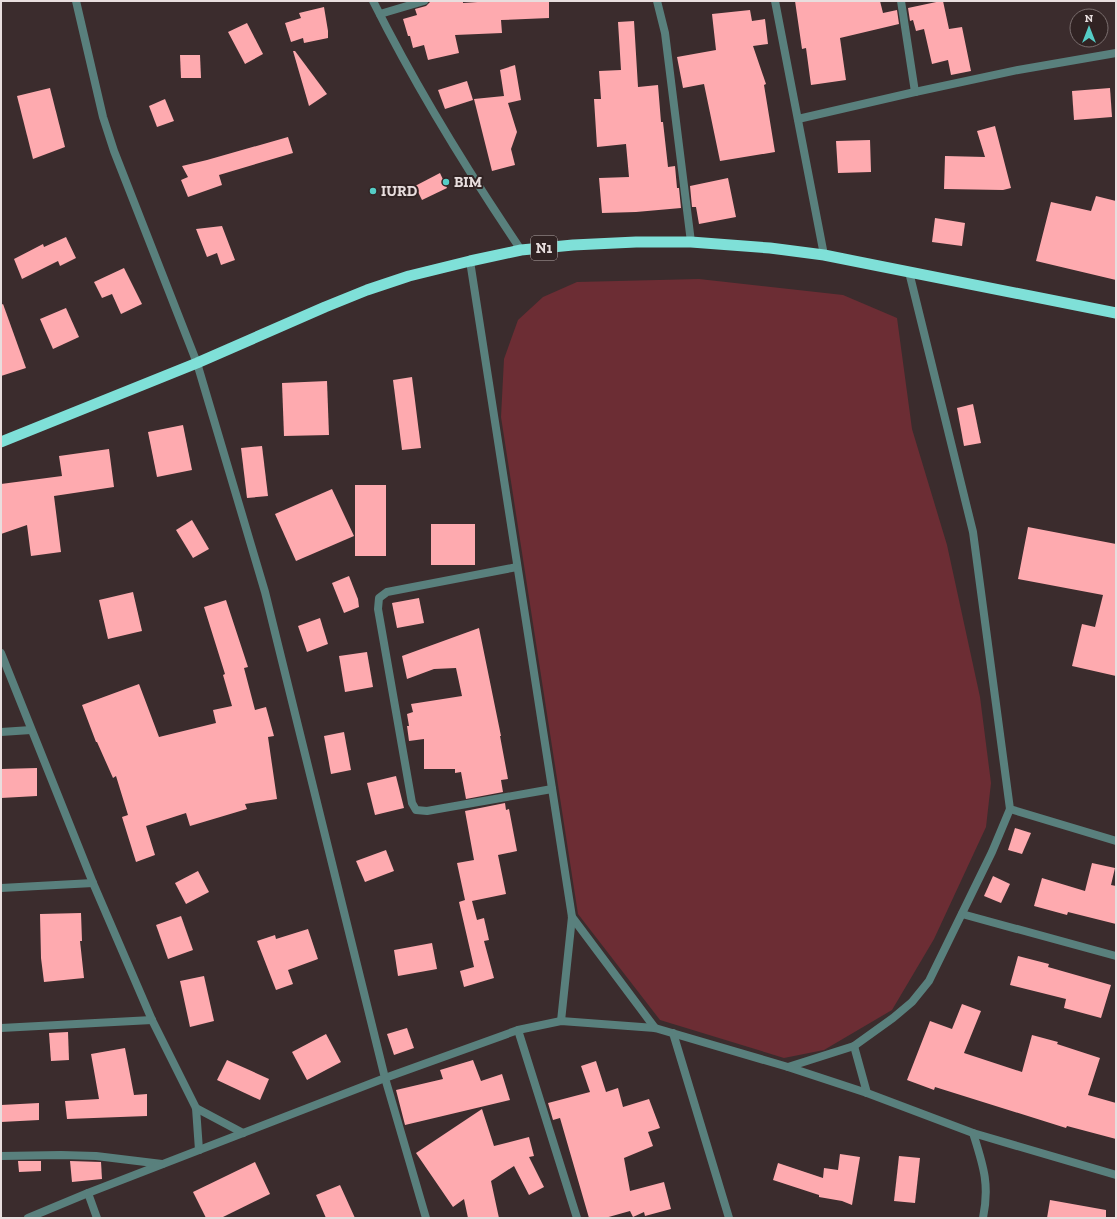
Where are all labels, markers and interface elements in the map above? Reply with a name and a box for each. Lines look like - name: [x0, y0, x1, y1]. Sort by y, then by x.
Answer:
- north arrow: [1069, 8, 1109, 48]
- text: N: [1085, 12, 1094, 25]
- place label: BIM: [454, 173, 483, 191]
- marker: BIM: [441, 177, 451, 187]
- place label: IURD: [381, 182, 418, 200]
- marker: IURD: [368, 186, 378, 196]
- road number: N1: [531, 236, 557, 260]

